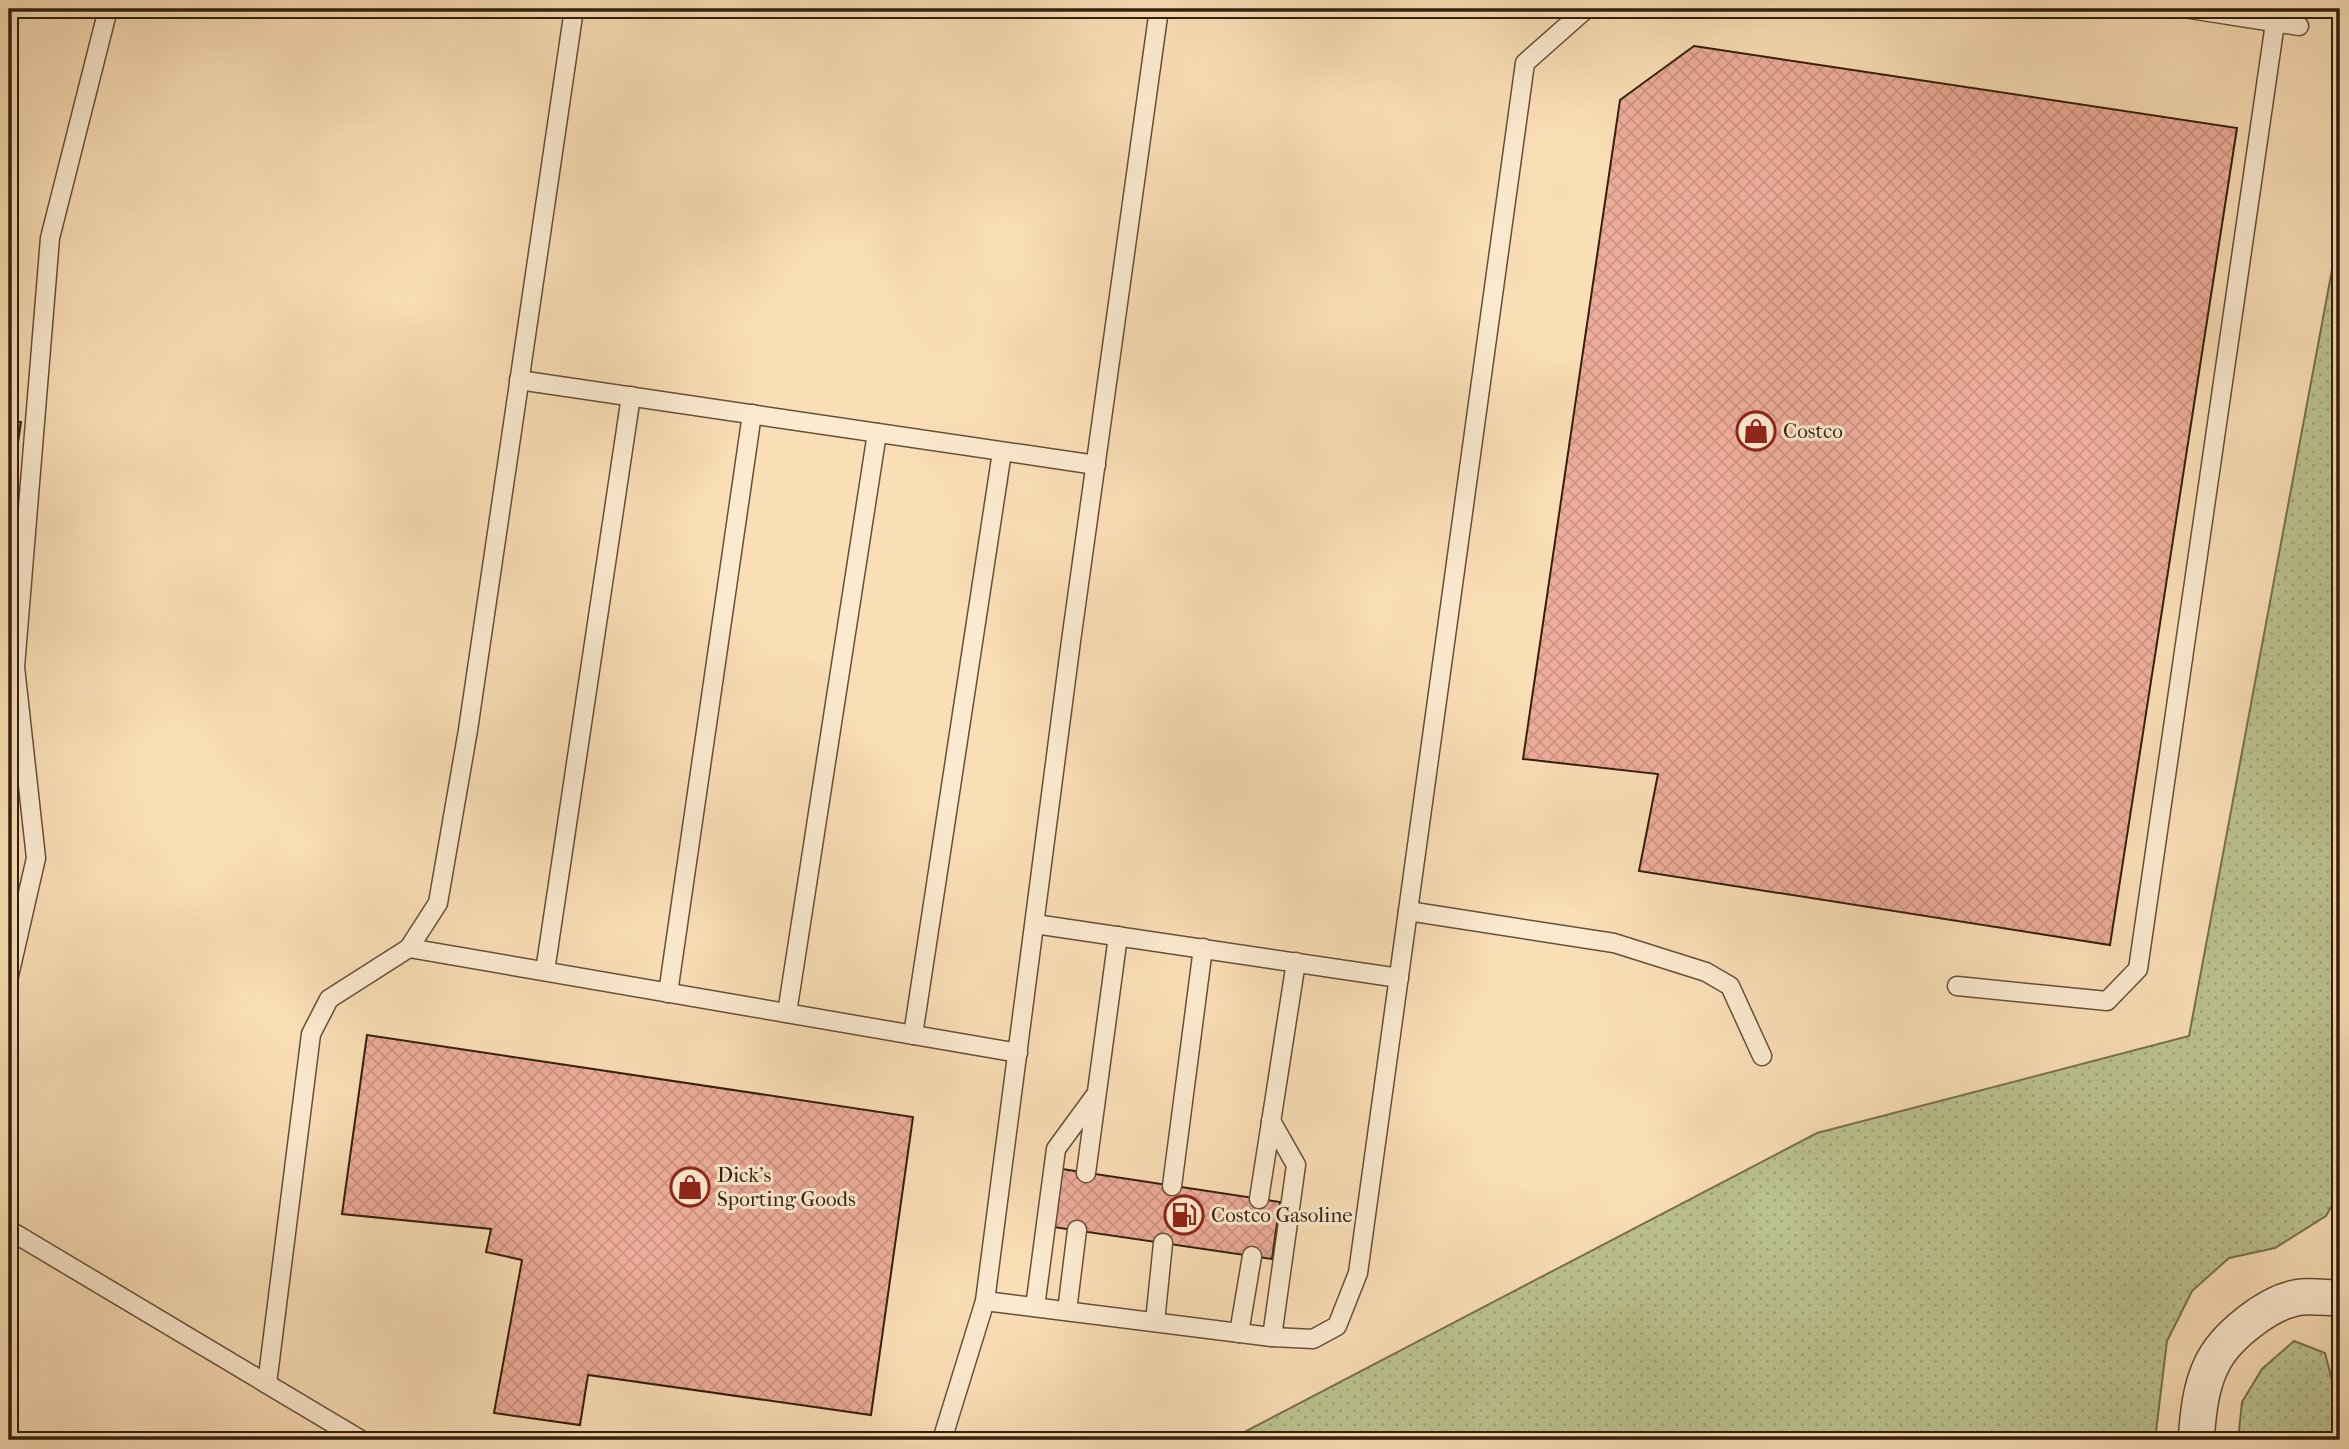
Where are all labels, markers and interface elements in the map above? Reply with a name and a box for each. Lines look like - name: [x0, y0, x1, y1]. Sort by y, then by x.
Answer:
- shop icon: Costco: [1735, 410, 1777, 452]
- place label: Costco: [1783, 419, 1843, 443]
- place label: Dick's Sporting Goods: [717, 1163, 856, 1211]
- shop icon: Dick's Sporting Goods: [669, 1166, 711, 1208]
- fuel station icon: Costco Gasoline: [1163, 1194, 1205, 1236]
- place label: Costco Gasoline: [1211, 1203, 1353, 1227]

